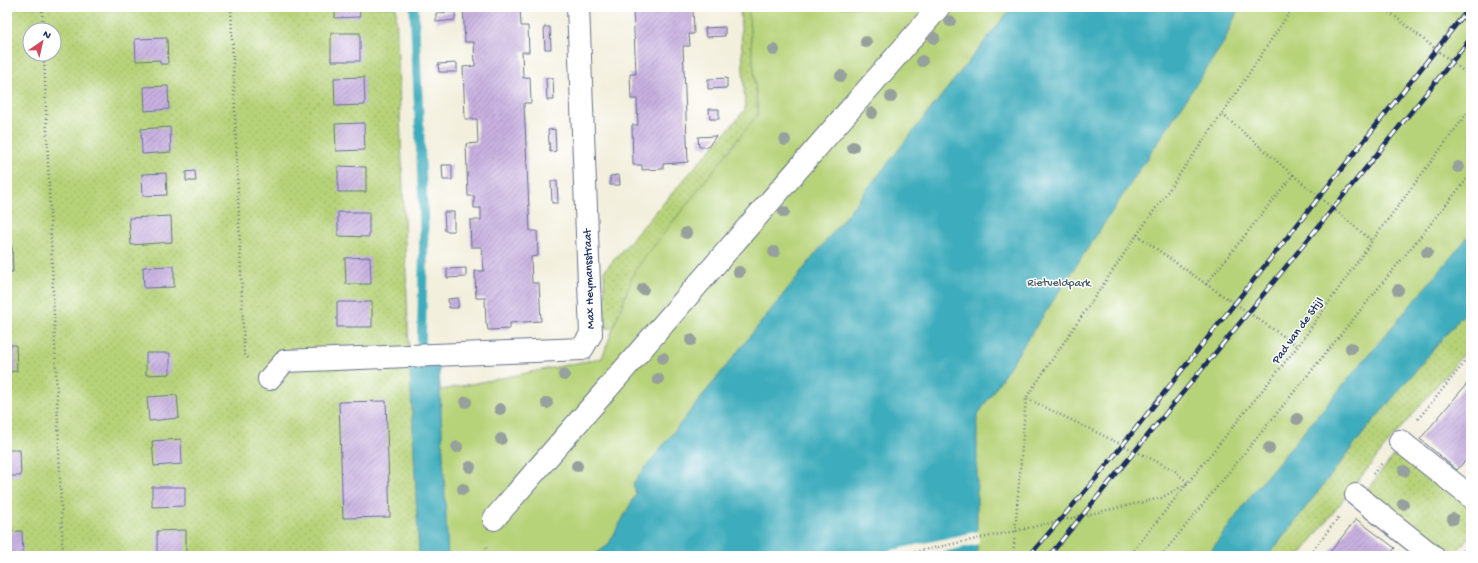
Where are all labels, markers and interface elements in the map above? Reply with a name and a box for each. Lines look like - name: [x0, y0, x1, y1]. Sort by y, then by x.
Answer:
- north arrow: [22, 22, 62, 62]
- text: N: [40, 28, 53, 42]
- street label: Max Heymansstraat: [581, 228, 599, 329]
- park label: Rietveldpark: [1027, 277, 1092, 291]
- street label: Pad van de Stijl: [1269, 295, 1328, 368]

